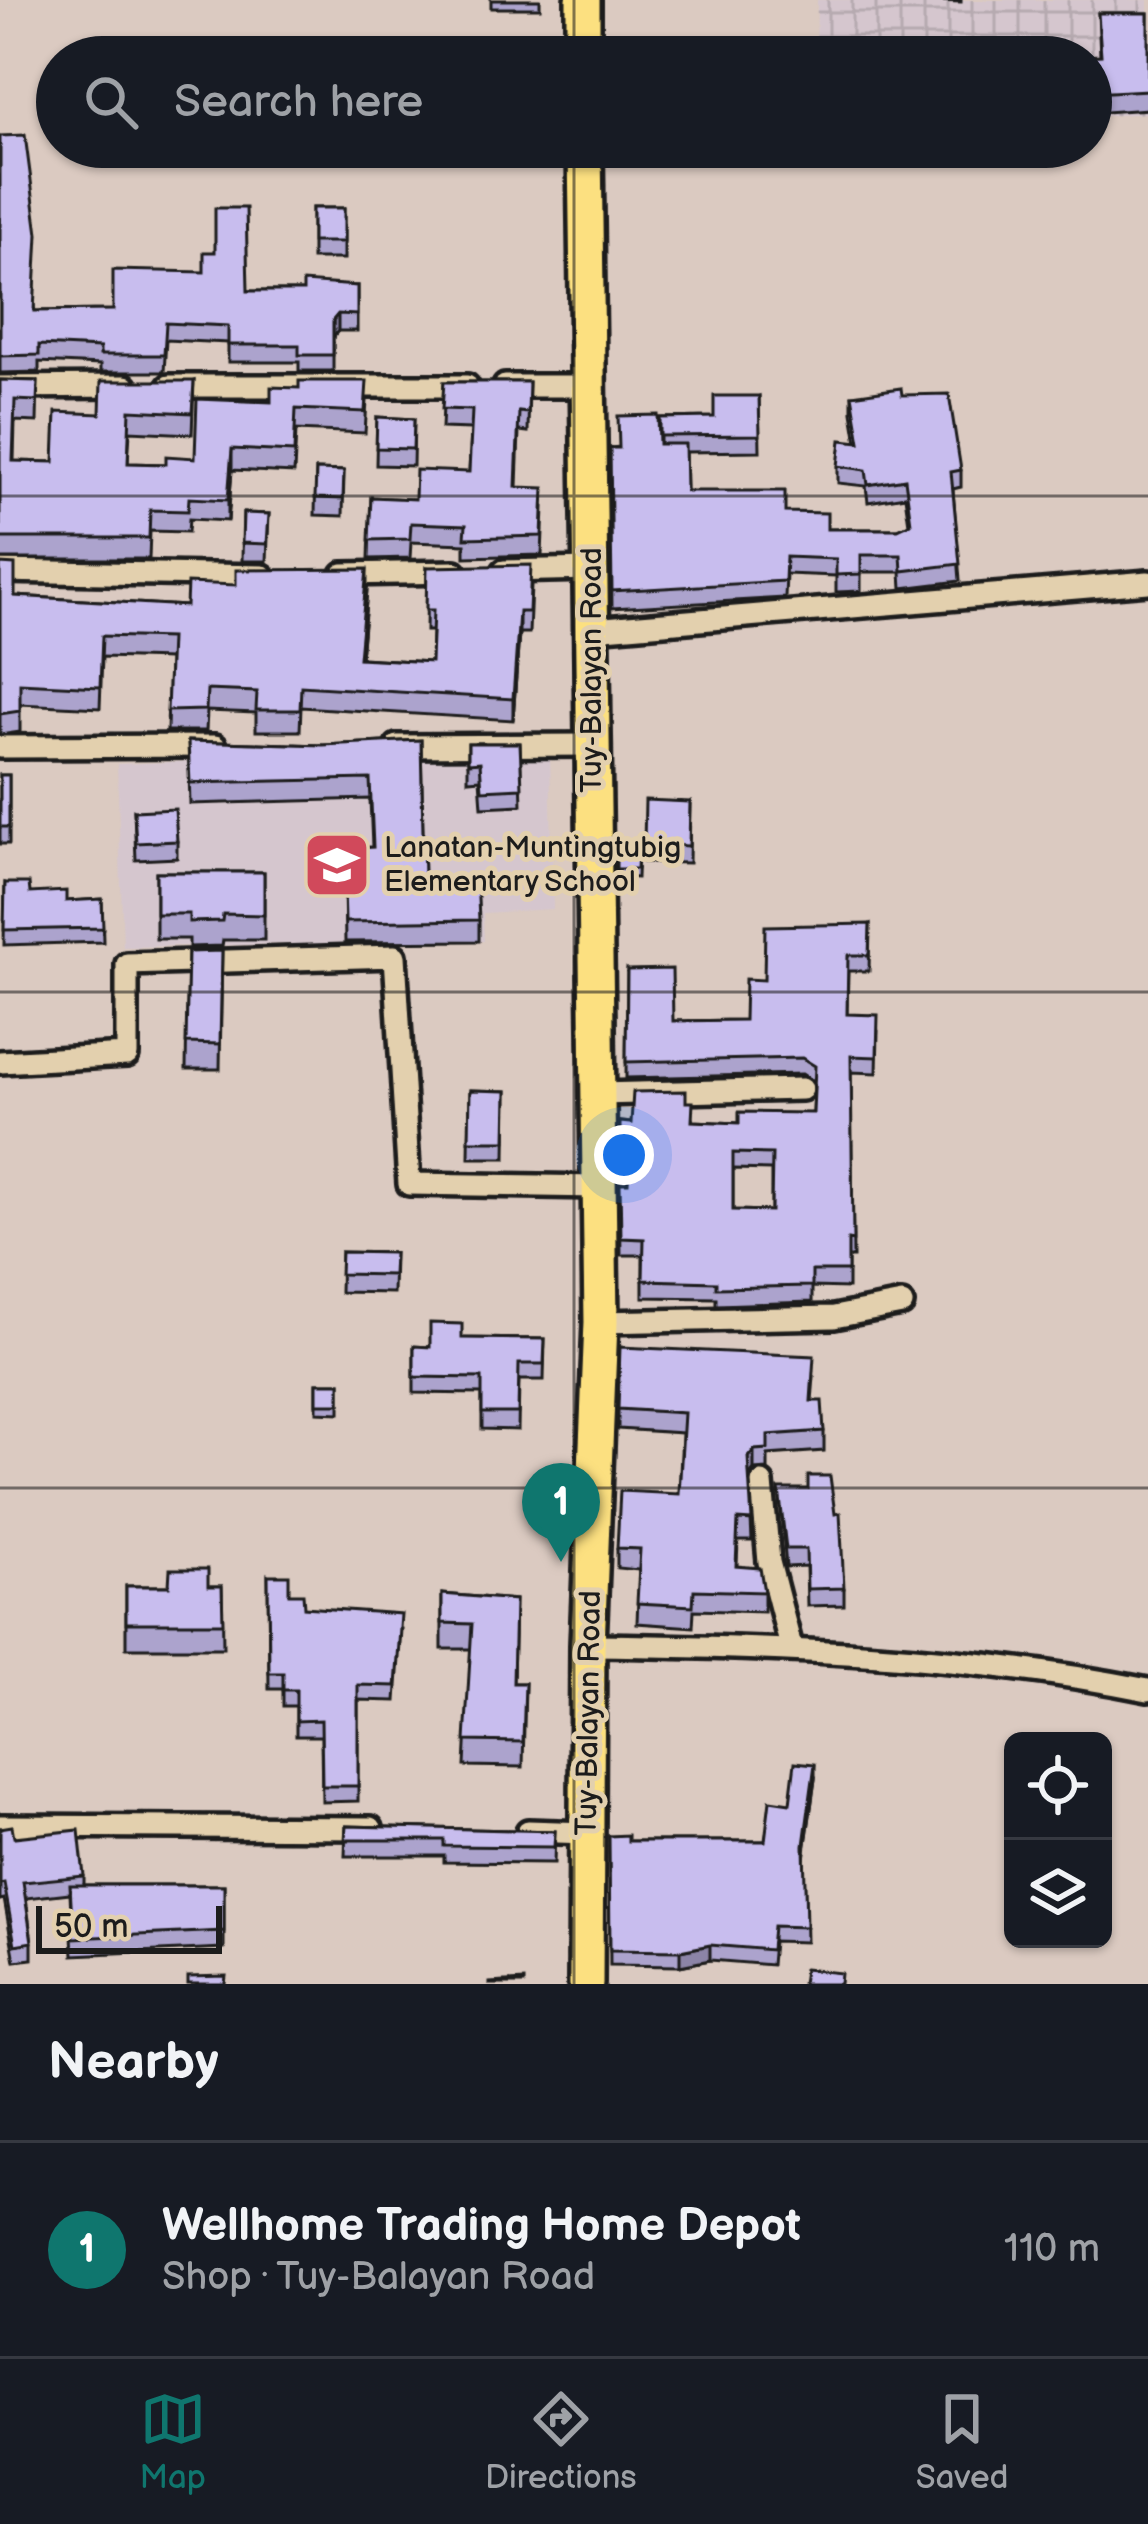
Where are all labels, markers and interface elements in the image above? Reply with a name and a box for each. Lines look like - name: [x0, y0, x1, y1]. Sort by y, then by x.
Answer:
- search box: [36, 36, 1112, 168]
- icon: search: [78, 69, 144, 135]
- text: Search here: [174, 75, 423, 130]
- street label: Tuy-Balayan Road: [574, 547, 610, 793]
- school or university icon: Lanatan-Muntingtubig Elementary School: [302, 830, 372, 900]
- place label: Lanatan-Muntingtubig Elementary School: [384, 830, 681, 900]
- your location: [594, 1125, 654, 1185]
- pin: 1: [522, 1463, 600, 1562]
- street label: Tuy-Balayan Road: [569, 1590, 609, 1836]
- map controls: [1004, 1732, 1112, 1948]
- button: locate: [1004, 1732, 1112, 1840]
- button: layers: [1004, 1840, 1112, 1948]
- scale bar: [36, 1900, 222, 1953]
- text: 50 m: [54, 1907, 129, 1947]
- text: Nearby: [48, 2032, 219, 2093]
- text: Wellhome Trading Home Depot: [162, 2199, 801, 2254]
- text: 1: [79, 2226, 95, 2273]
- text: 110 m: [1004, 2226, 1100, 2273]
- text: Shop · Tuy-Balayan Road: [162, 2254, 595, 2301]
- tab: Map: [140, 2386, 206, 2498]
- tab: Directions: [485, 2386, 637, 2498]
- tab: Saved: [916, 2386, 1008, 2498]

